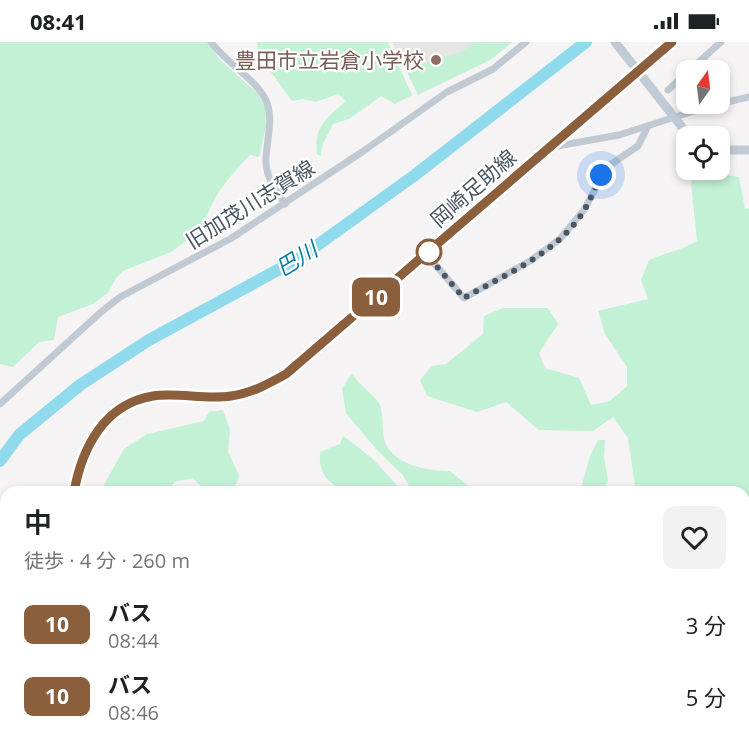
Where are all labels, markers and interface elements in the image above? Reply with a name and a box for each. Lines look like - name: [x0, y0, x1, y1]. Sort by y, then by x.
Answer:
- text: 08:41: [30, 6, 87, 36]
- place label: 豊田市立岩倉小学校: [235, 46, 424, 74]
- marker: 豊田市立岩倉小学校: [429, 53, 443, 67]
- north arrow: [676, 60, 730, 114]
- map controls: [676, 60, 730, 180]
- button: locate: [676, 126, 730, 180]
- street label: 岡崎足助線: [424, 143, 522, 233]
- street label: 旧加茂川志賀線: [180, 153, 320, 255]
- your location: [586, 160, 616, 190]
- water label: 巴川: [269, 233, 324, 282]
- unlabelled marker: [416, 239, 442, 265]
- line badge: 10: [349, 278, 403, 316]
- text: 10: [364, 283, 388, 311]
- text: 中: [24, 503, 52, 541]
- button: heart: [663, 506, 726, 569]
- text: 徒歩 · 4 分 · 260 m: [24, 547, 190, 574]
- text: バス: [108, 597, 152, 627]
- text: 10: [45, 610, 69, 638]
- text: 3 分: [686, 610, 726, 640]
- text: 08:44: [108, 627, 159, 654]
- text: バス: [108, 669, 152, 699]
- text: 10: [45, 682, 69, 710]
- text: 5 分: [686, 682, 726, 712]
- text: 08:46: [108, 699, 159, 726]

